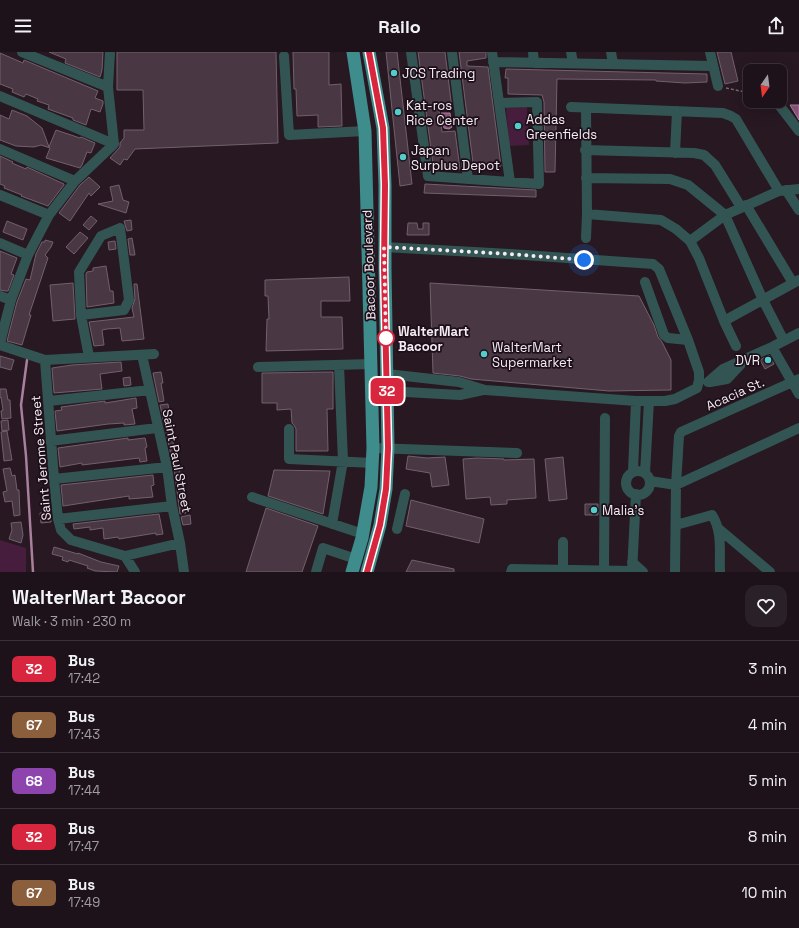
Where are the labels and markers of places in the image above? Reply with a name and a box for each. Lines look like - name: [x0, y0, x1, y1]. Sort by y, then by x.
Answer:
- place label: JCS Trading: [402, 65, 475, 82]
- marker: JCS Trading: [389, 68, 399, 78]
- place label: Kat-ros Rice Center: [406, 97, 478, 129]
- marker: Kat-ros Rice Center: [393, 107, 403, 117]
- place label: Addas Greenfields: [526, 111, 597, 143]
- marker: Addas Greenfields: [513, 121, 523, 131]
- place label: Japan Surplus Depot: [411, 142, 500, 174]
- marker: Japan Surplus Depot: [398, 152, 408, 162]
- place label: WalterMart Bacoor: [398, 323, 469, 355]
- marker: WalterMart Bacoor: [377, 329, 395, 347]
- place label: WalterMart Supermarket: [492, 339, 573, 371]
- marker: WalterMart Supermarket: [479, 349, 489, 359]
- place label: DVR: [735, 352, 760, 369]
- marker: DVR: [763, 355, 773, 365]
- place label: Malia's: [602, 502, 644, 519]
- marker: Malia's: [589, 505, 599, 515]

